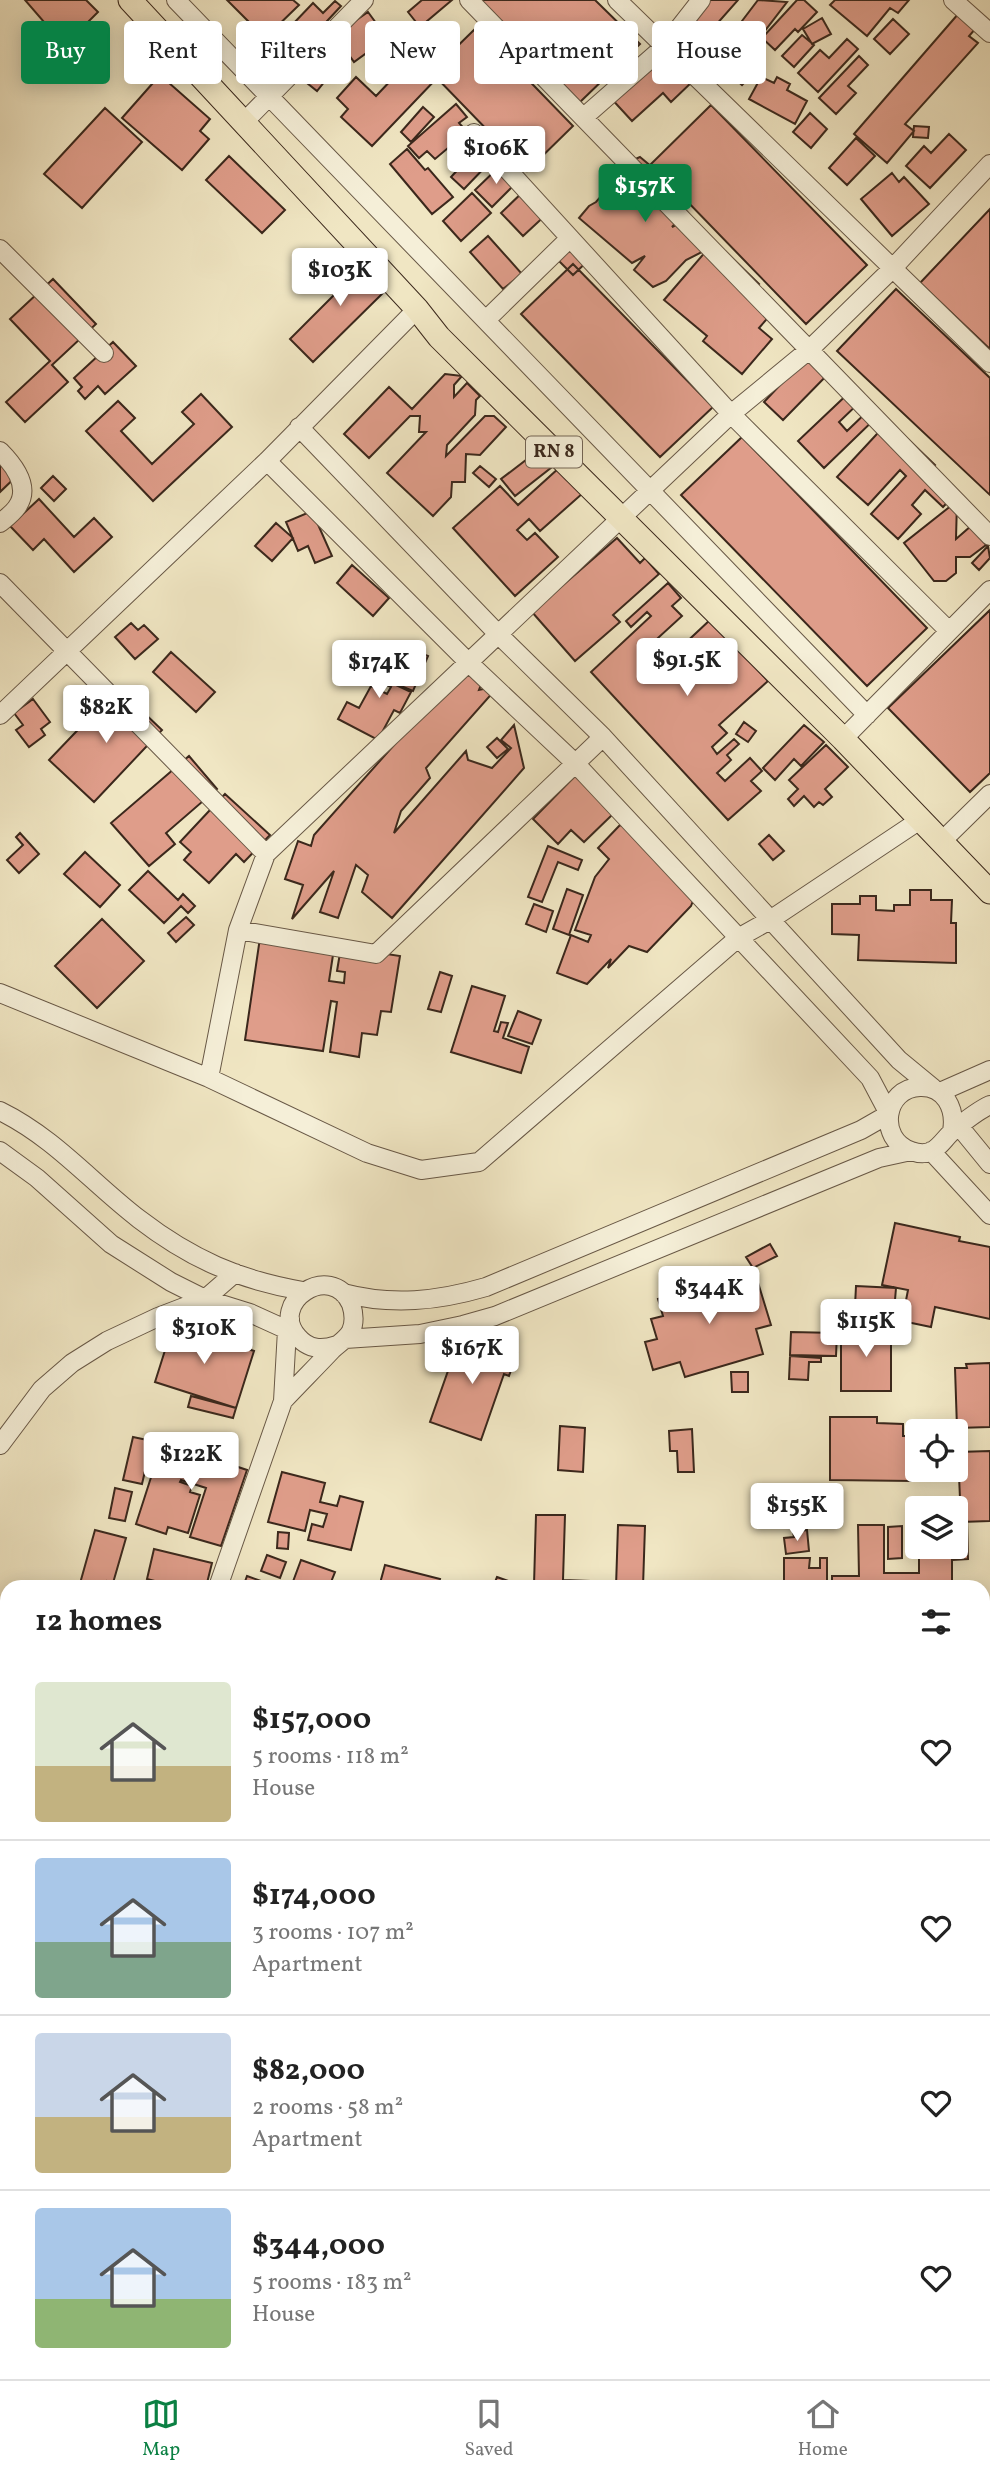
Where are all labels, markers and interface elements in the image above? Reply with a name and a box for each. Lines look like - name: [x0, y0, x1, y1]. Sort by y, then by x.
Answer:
- chip: Buy: [21, 21, 110, 84]
- chip: Rent: [124, 21, 222, 84]
- chip: Filters: [236, 21, 351, 84]
- chip: New: [365, 21, 460, 84]
- chip: Apartment: [474, 21, 638, 84]
- chip: House: [652, 21, 766, 84]
- pin: $106K: [447, 127, 545, 186]
- text: $106K: [463, 133, 529, 165]
- pin: $157K: [596, 164, 694, 224]
- text: $157K: [615, 171, 675, 203]
- pin: $103K: [291, 248, 389, 308]
- text: $103K: [308, 255, 372, 287]
- road number: RN 8: [526, 436, 582, 467]
- pin: $91.5K: [630, 638, 744, 698]
- pin: $174K: [330, 640, 428, 700]
- text: $91.5K: [653, 645, 721, 677]
- text: $174K: [348, 647, 410, 679]
- pin: $82K: [65, 686, 147, 745]
- text: $82K: [79, 692, 133, 724]
- pin: $344K: [660, 1266, 758, 1326]
- text: $344K: [674, 1273, 744, 1305]
- pin: $115K: [817, 1300, 915, 1359]
- pin: $310K: [155, 1306, 253, 1366]
- text: $115K: [836, 1306, 896, 1338]
- text: $310K: [172, 1313, 236, 1345]
- pin: $167K: [423, 1326, 521, 1386]
- text: $167K: [441, 1333, 503, 1365]
- map controls: [905, 1419, 968, 1559]
- button: locate: [905, 1419, 968, 1482]
- pin: $122K: [142, 1432, 240, 1492]
- text: $122K: [160, 1439, 222, 1471]
- pin: $155K: [748, 1484, 846, 1543]
- text: $155K: [767, 1490, 827, 1522]
- button: layers: [905, 1496, 968, 1559]
- text: 12 homes: [35, 1601, 162, 1643]
- icon: filters: [917, 1603, 955, 1641]
- text: $157,000: [252, 1699, 371, 1741]
- icon: home: [91, 1710, 175, 1794]
- icon: heart: [917, 1733, 955, 1771]
- text: 5 rooms · 118 m²: [252, 1741, 409, 1773]
- text: House: [252, 1773, 315, 1805]
- text: $174,000: [252, 1875, 376, 1917]
- icon: home: [91, 1886, 175, 1970]
- icon: heart: [917, 1909, 955, 1947]
- text: 3 rooms · 107 m²: [252, 1917, 414, 1949]
- text: Apartment: [252, 1949, 363, 1981]
- text: $82,000: [252, 2050, 365, 2092]
- icon: home: [91, 2061, 175, 2145]
- icon: heart: [917, 2084, 955, 2122]
- text: 2 rooms · 58 m²: [252, 2092, 403, 2124]
- text: Apartment: [252, 2124, 363, 2156]
- text: $344,000: [252, 2225, 385, 2267]
- icon: home: [91, 2236, 175, 2320]
- icon: heart: [917, 2259, 955, 2297]
- text: 5 rooms · 183 m²: [252, 2267, 412, 2299]
- text: House: [252, 2299, 315, 2331]
- tab: Map: [142, 2395, 180, 2463]
- tab: Saved: [464, 2395, 513, 2463]
- tab: Home: [798, 2395, 848, 2463]

